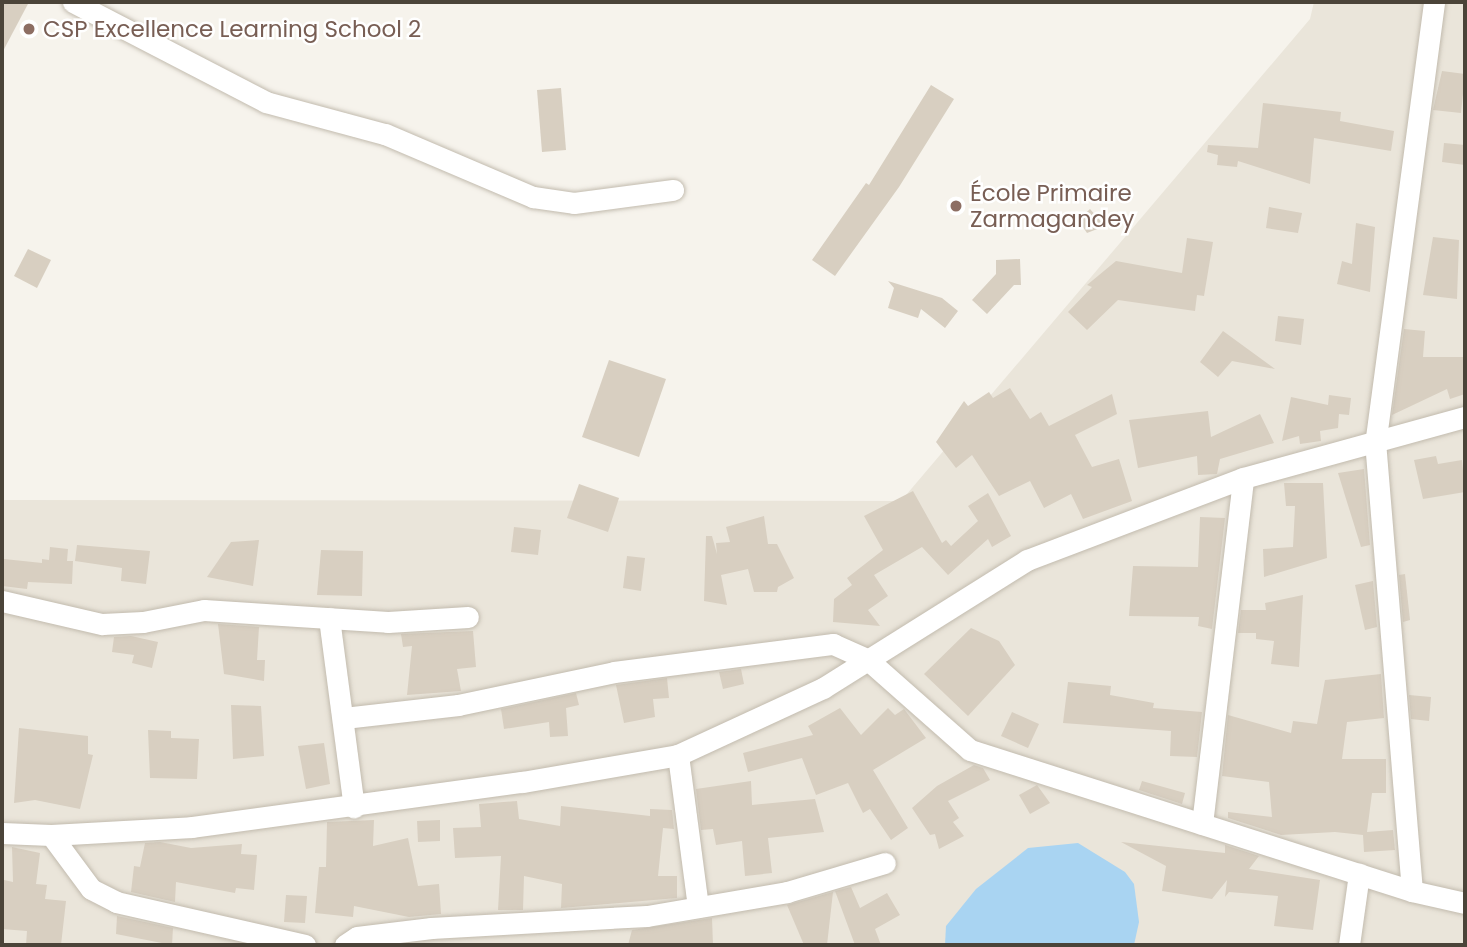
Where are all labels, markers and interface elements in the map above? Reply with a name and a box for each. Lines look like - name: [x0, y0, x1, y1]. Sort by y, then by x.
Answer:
- place label: CSP Excellence Learning School 2: [43, 15, 421, 43]
- marker: CSP Excellence Learning School 2: [21, 21, 37, 37]
- place label: École Primaire Zarmagandey: [970, 179, 1134, 233]
- marker: École Primaire Zarmagandey: [948, 198, 964, 214]

